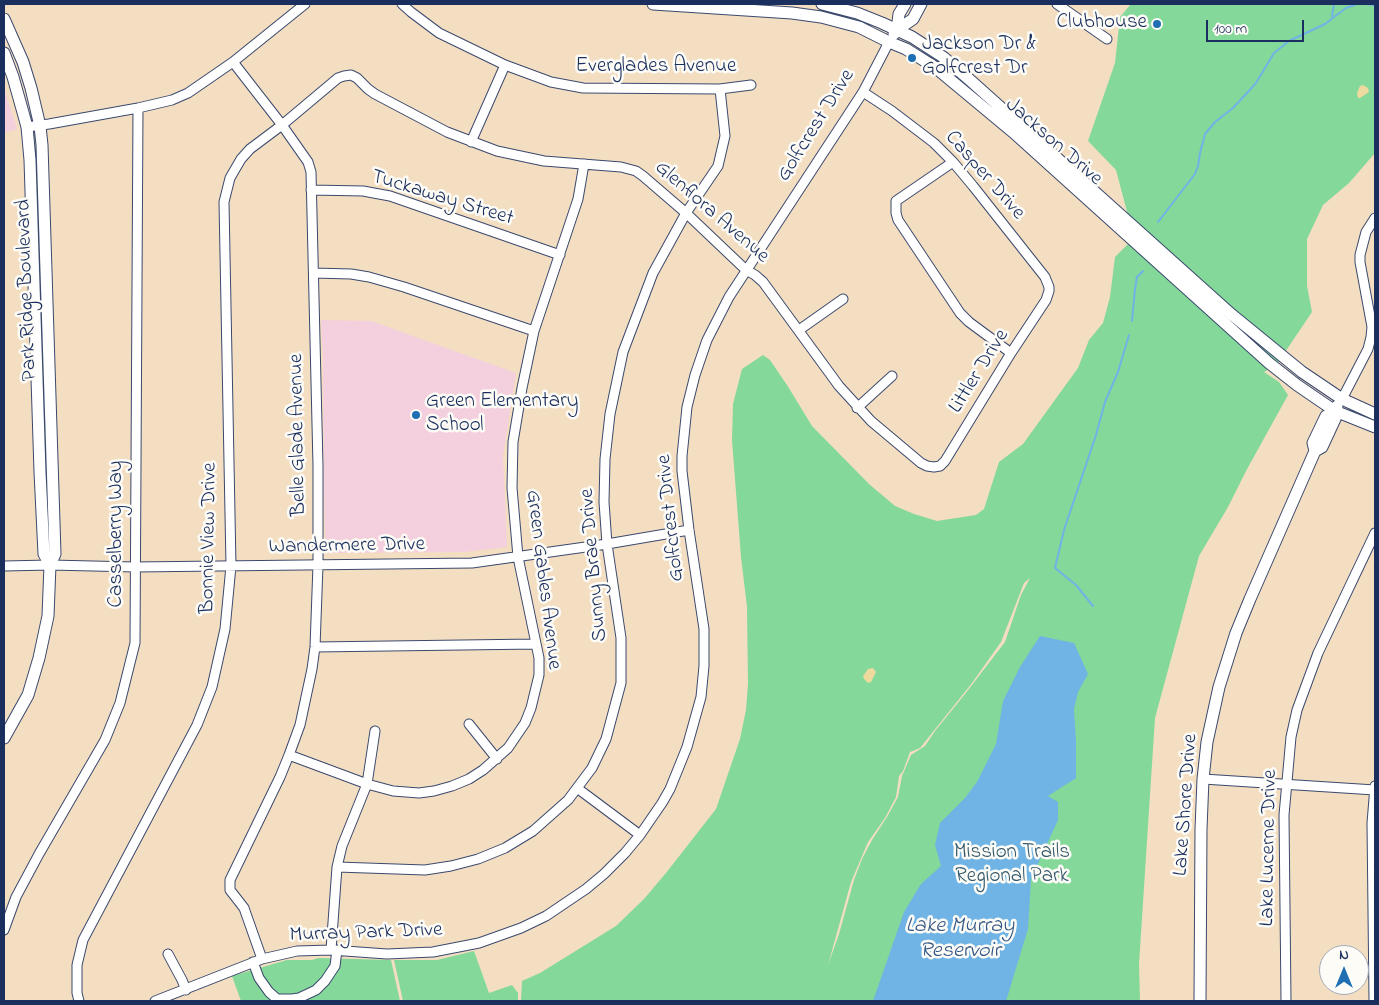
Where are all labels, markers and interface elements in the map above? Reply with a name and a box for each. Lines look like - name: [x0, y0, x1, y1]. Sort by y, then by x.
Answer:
- scale bar: [1209, 10, 1306, 42]
- place label: Clubhouse: [1057, 11, 1147, 37]
- marker: Clubhouse: [1151, 18, 1163, 30]
- text: 100 m: [1214, 18, 1247, 40]
- place label: Jackson Dr & Golfcrest Dr: [922, 33, 1036, 83]
- marker: Jackson Dr & Golfcrest Dr: [906, 52, 918, 64]
- street label: Everglades Avenue: [576, 55, 736, 81]
- street label: Golfcrest Drive: [773, 65, 861, 187]
- street label: Jackson Drive: [999, 94, 1107, 192]
- street label: Casper Drive: [938, 126, 1030, 226]
- street label: Glenflora Avenue: [648, 156, 774, 270]
- street label: Tuckaway Street: [368, 165, 516, 233]
- street label: Park Ridge Boulevard: [12, 199, 44, 381]
- street label: Littler Drive: [944, 325, 1016, 419]
- street label: Belle Glade Avenue: [285, 354, 313, 516]
- place label: Green Elementary School: [426, 390, 578, 440]
- marker: Green Elementary School: [410, 409, 422, 421]
- street label: Golfcrest Drive: [653, 453, 691, 583]
- street label: Casselberry Way: [105, 461, 131, 607]
- street label: Bonnie View Drive: [196, 462, 224, 614]
- street label: Sunny Brae Drive: [576, 487, 614, 643]
- street label: Green Gables Avenue: [518, 489, 566, 671]
- street label: Wandermere Drive: [269, 533, 425, 561]
- street label: Lake Shore Drive: [1169, 733, 1205, 877]
- street label: Lake Lucerne Drive: [1256, 769, 1284, 927]
- park label: Mission Trails Regional Park: [954, 841, 1070, 891]
- water label: Lake Murray Reservoir: [906, 914, 1014, 966]
- street label: Murray Park Drive: [289, 919, 443, 949]
- north arrow: [1319, 945, 1369, 995]
- text: N: [1339, 945, 1349, 966]

